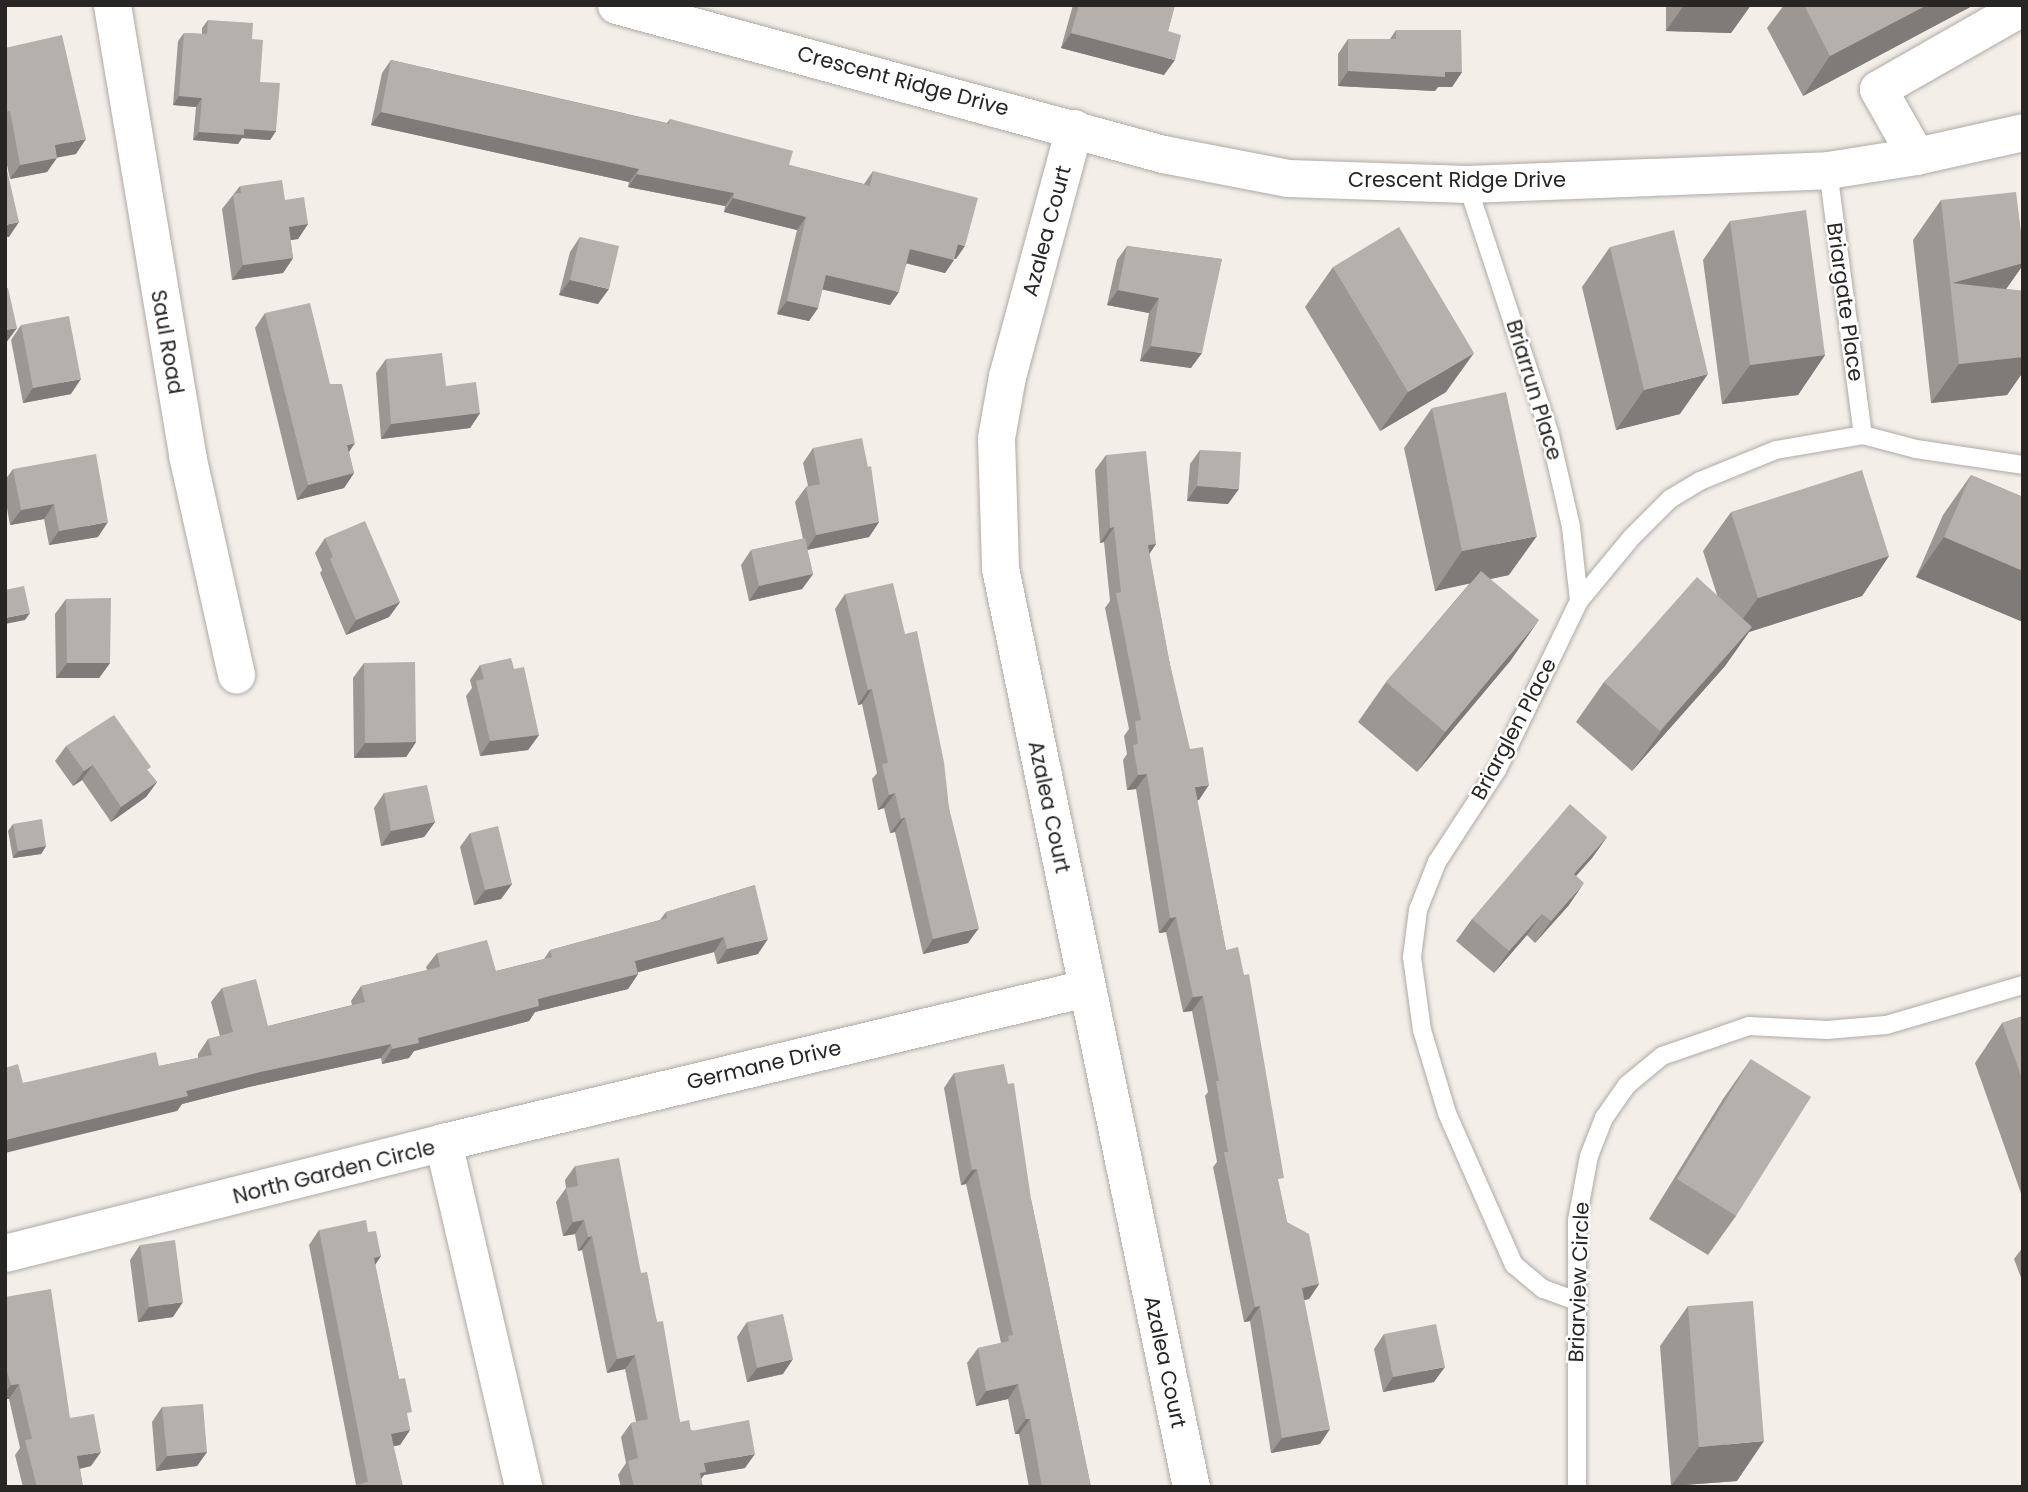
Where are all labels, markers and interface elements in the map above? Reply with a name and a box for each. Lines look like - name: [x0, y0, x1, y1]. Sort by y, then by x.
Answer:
- street label: Crescent Ridge Drive: [794, 41, 1012, 121]
- street label: Azalea Court: [1017, 163, 1077, 299]
- street label: Crescent Ridge Drive: [1348, 167, 1566, 193]
- street label: Briargate Place: [1821, 221, 1869, 383]
- street label: Saul Road: [145, 288, 189, 396]
- street label: Briarrun Place: [1501, 317, 1567, 463]
- street label: Briarglen Place: [1466, 654, 1562, 804]
- street label: Azalea Court: [1023, 739, 1075, 875]
- street label: Germane Drive: [684, 1035, 844, 1095]
- street label: North Garden Circle: [230, 1135, 438, 1209]
- street label: Briarview Circle: [1564, 1201, 1594, 1363]
- street label: Azalea Court: [1139, 1294, 1191, 1430]

